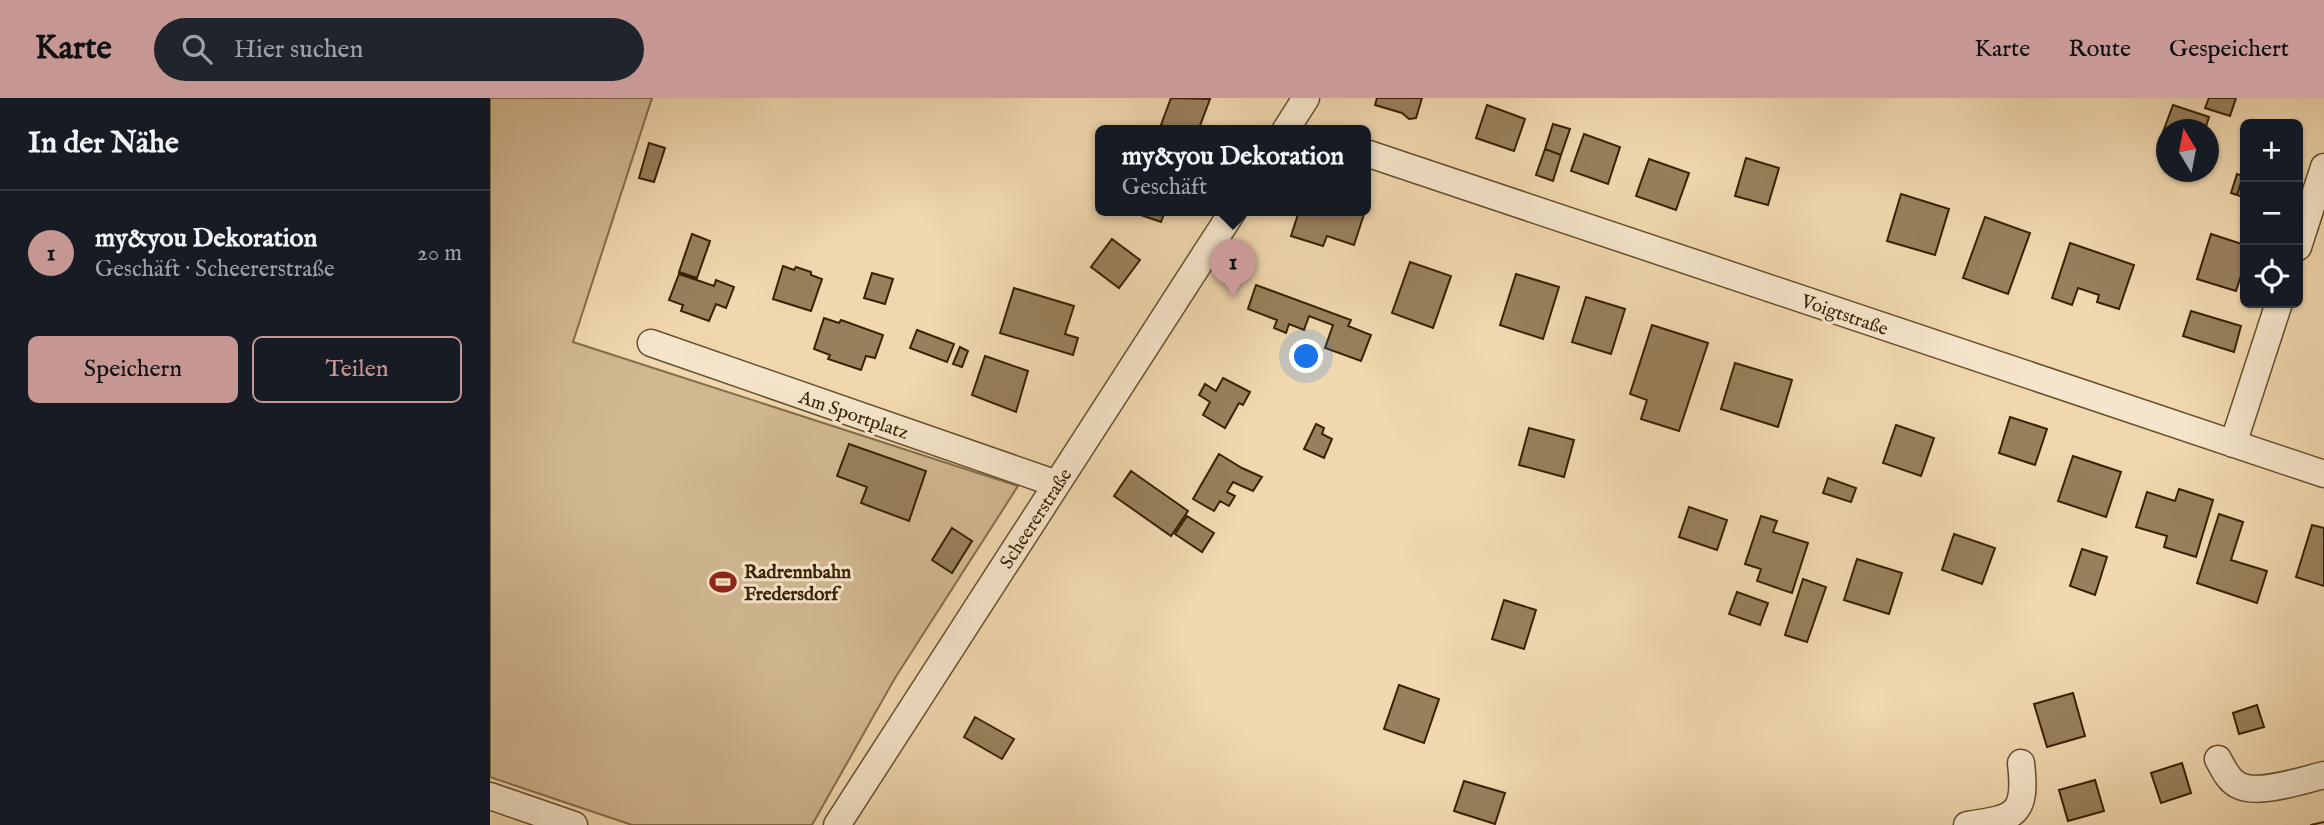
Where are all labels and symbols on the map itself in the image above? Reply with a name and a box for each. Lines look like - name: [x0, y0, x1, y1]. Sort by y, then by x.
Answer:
- north arrow: [2156, 119, 2219, 182]
- pin: 1: [1210, 239, 1256, 297]
- street label: Voigtstraße: [1797, 289, 1891, 342]
- your location: [1289, 339, 1323, 373]
- street label: Am Sportplatz: [794, 386, 911, 446]
- street label: Scheererstraße: [995, 464, 1078, 574]
- place label: Radrennbahn Fredersdorf: [744, 561, 851, 607]
- sports icon: Radrennbahn Fredersdorf: [708, 567, 738, 597]

